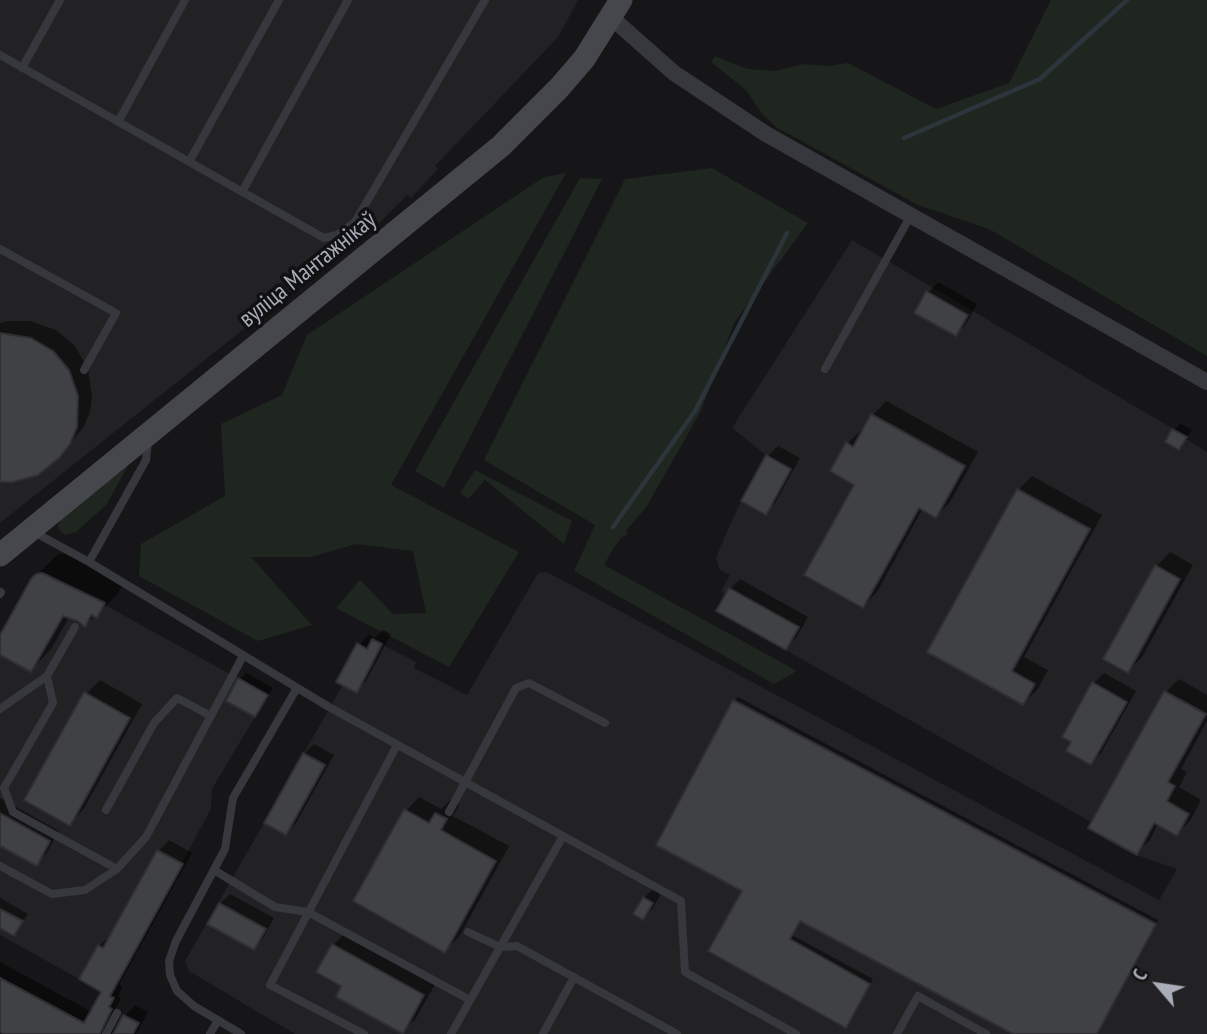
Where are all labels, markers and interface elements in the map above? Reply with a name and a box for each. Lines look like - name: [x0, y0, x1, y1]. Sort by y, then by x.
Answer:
- street label: вуліца Мантажнікаў: [234, 206, 382, 334]
- north arrow: [1123, 950, 1193, 1020]
- text: С: [1127, 965, 1152, 984]

